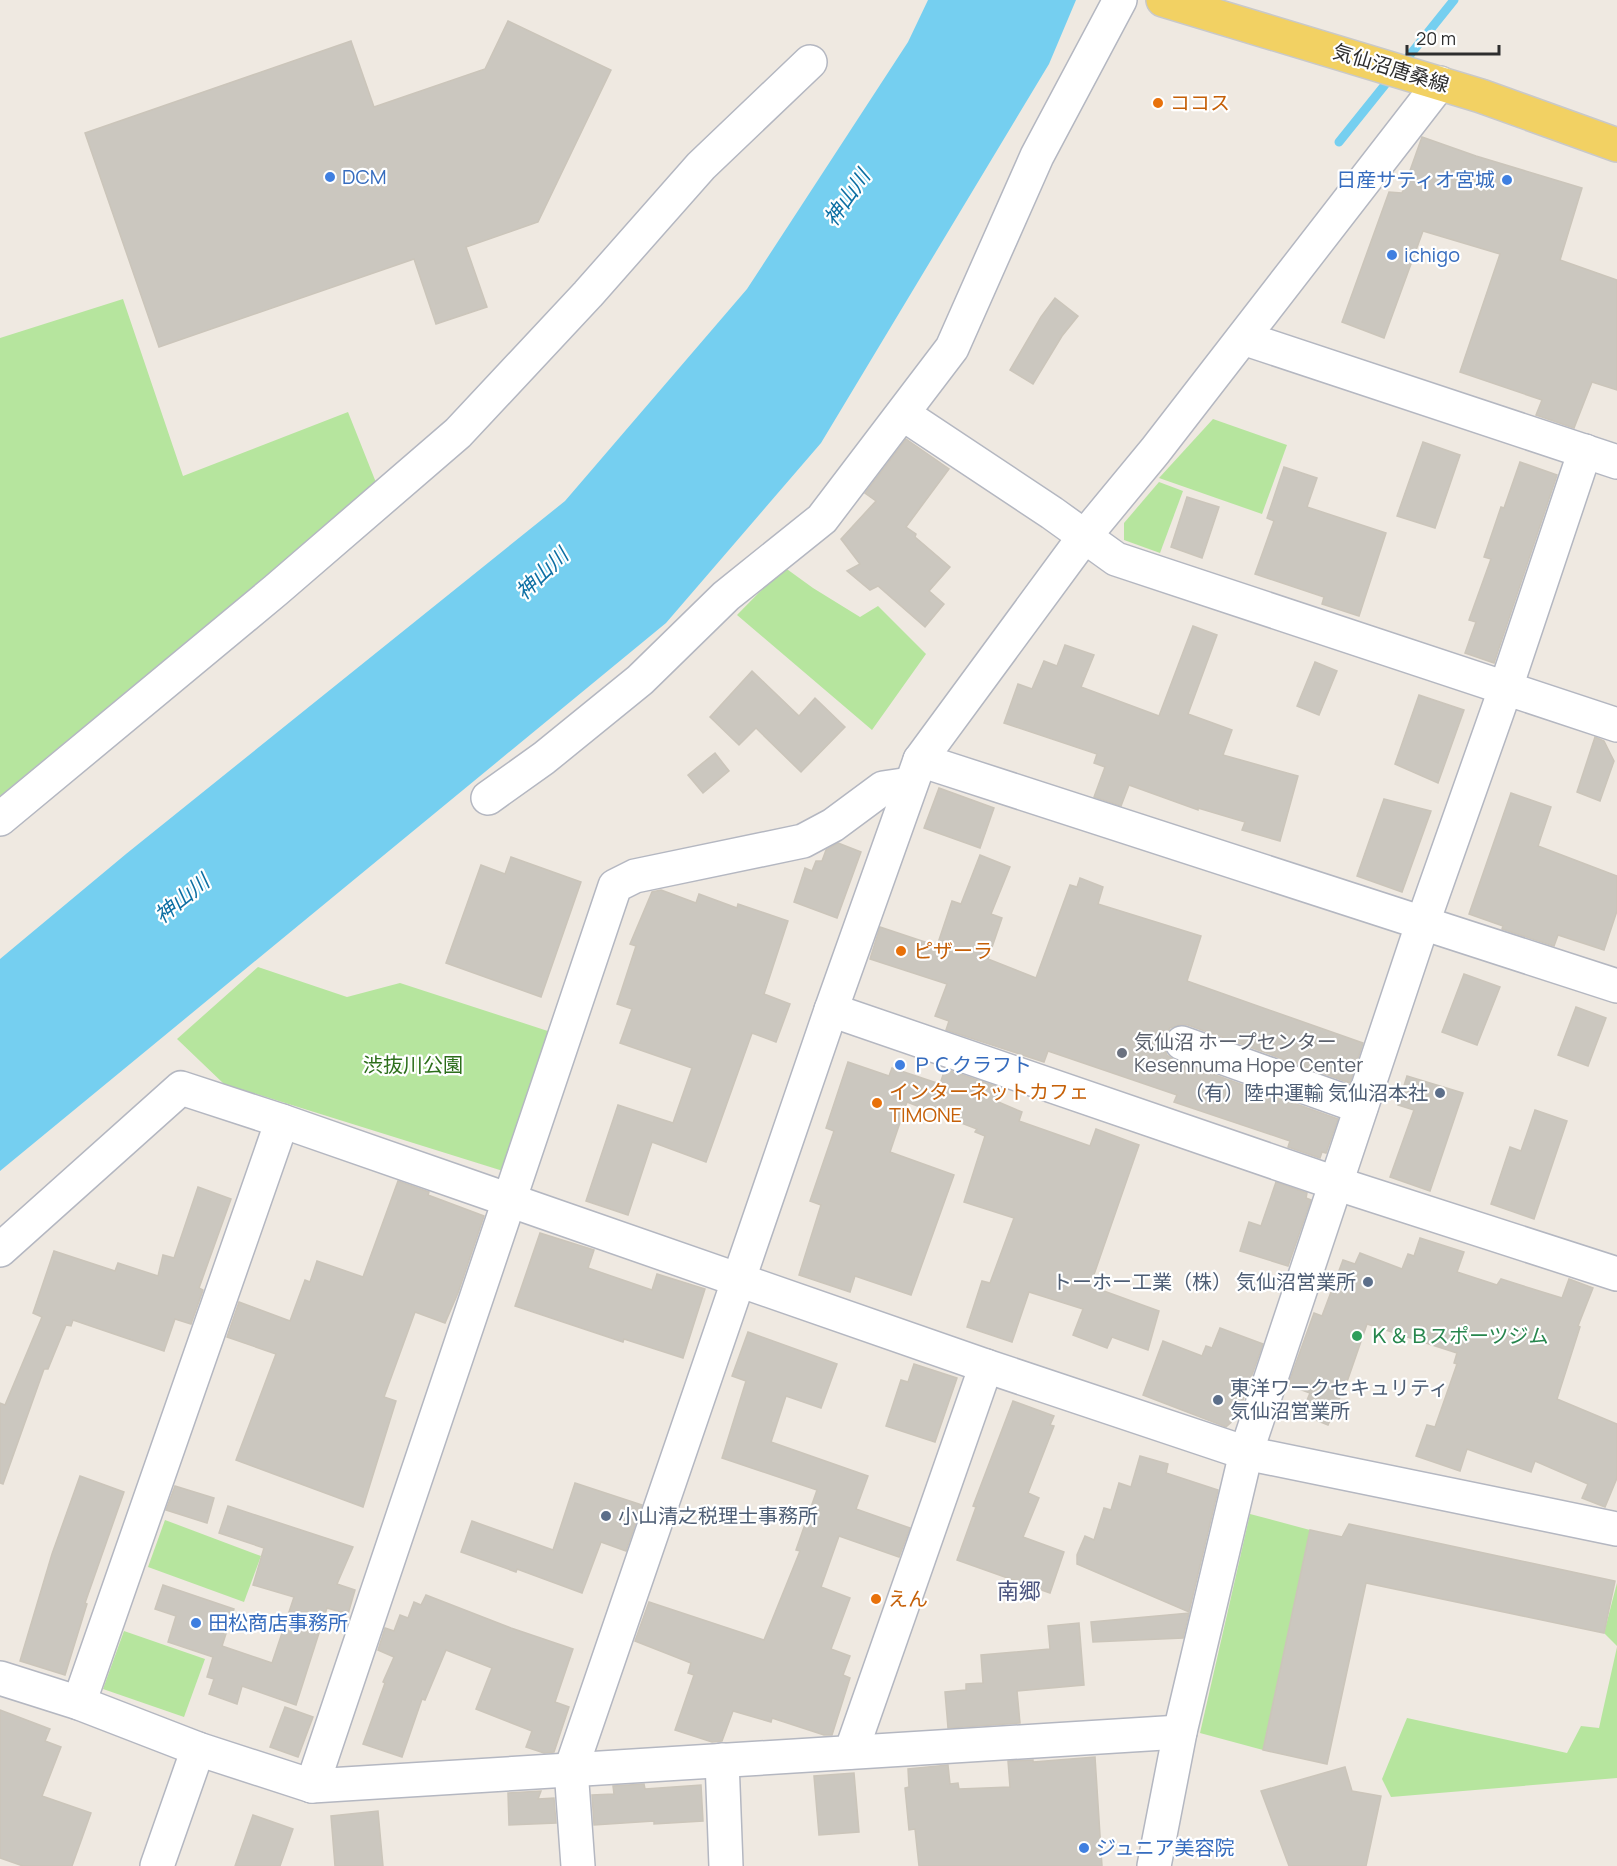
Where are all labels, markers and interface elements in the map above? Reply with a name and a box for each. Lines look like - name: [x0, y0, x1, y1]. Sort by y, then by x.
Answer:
- scale bar: [1407, 18, 1498, 56]
- text: 20 m: [1416, 26, 1456, 50]
- street label: 気仙沼唐桑線: [1330, 37, 1452, 98]
- place label: ココス: [1170, 89, 1230, 116]
- marker: ココス: [1151, 96, 1165, 110]
- water label: 神山川: [817, 162, 877, 231]
- place label: DCM: [342, 163, 387, 190]
- place label: 日産サティオ宮城: [1336, 166, 1495, 193]
- marker: DCM: [323, 170, 337, 184]
- marker: 日産サティオ宮城: [1500, 173, 1514, 187]
- place label: ichigo: [1404, 241, 1460, 268]
- marker: ichigo: [1385, 248, 1399, 262]
- water label: 神山川: [509, 540, 575, 605]
- water label: 神山川: [148, 866, 216, 929]
- place label: ピザーラ: [913, 937, 993, 964]
- marker: ピザーラ: [894, 944, 908, 958]
- place label: 気仙沼 ホープセンター Kesennuma Hope Center: [1134, 1028, 1364, 1078]
- marker: 気仙沼 ホープセンター Kesennuma Hope Center: [1115, 1046, 1129, 1060]
- park label: 渋抜川公園: [363, 1051, 463, 1078]
- place label: ＰＣクラフト: [912, 1051, 1032, 1078]
- marker: ＰＣクラフト: [893, 1058, 907, 1072]
- place label: インターネットカフェ TIMONE: [889, 1078, 1089, 1128]
- place label: （有）陸中運輸 気仙沼本社: [1184, 1079, 1428, 1106]
- marker: （有）陸中運輸 気仙沼本社: [1433, 1086, 1447, 1100]
- marker: インターネットカフェ TIMONE: [870, 1096, 884, 1110]
- place label: トーホー工業（株） 気仙沼営業所: [1052, 1268, 1356, 1295]
- marker: トーホー工業（株） 気仙沼営業所: [1361, 1275, 1375, 1289]
- place label: Ｋ＆Ｂスポーツジム: [1369, 1322, 1549, 1349]
- marker: Ｋ＆Ｂスポーツジム: [1350, 1329, 1364, 1343]
- place label: 東洋ワークセキュリティ 気仙沼営業所: [1230, 1374, 1449, 1424]
- marker: 東洋ワークセキュリティ 気仙沼営業所: [1211, 1393, 1225, 1407]
- place label: 小山清之税理士事務所: [618, 1502, 818, 1529]
- marker: 小山清之税理士事務所: [599, 1509, 613, 1523]
- district label: 南郷: [997, 1576, 1041, 1606]
- place label: えん: [888, 1585, 928, 1612]
- marker: えん: [869, 1592, 883, 1606]
- place label: 田松商店事務所: [208, 1609, 348, 1636]
- marker: 田松商店事務所: [189, 1616, 203, 1630]
- place label: ジュニア美容院: [1096, 1834, 1235, 1861]
- marker: ジュニア美容院: [1077, 1841, 1091, 1855]

